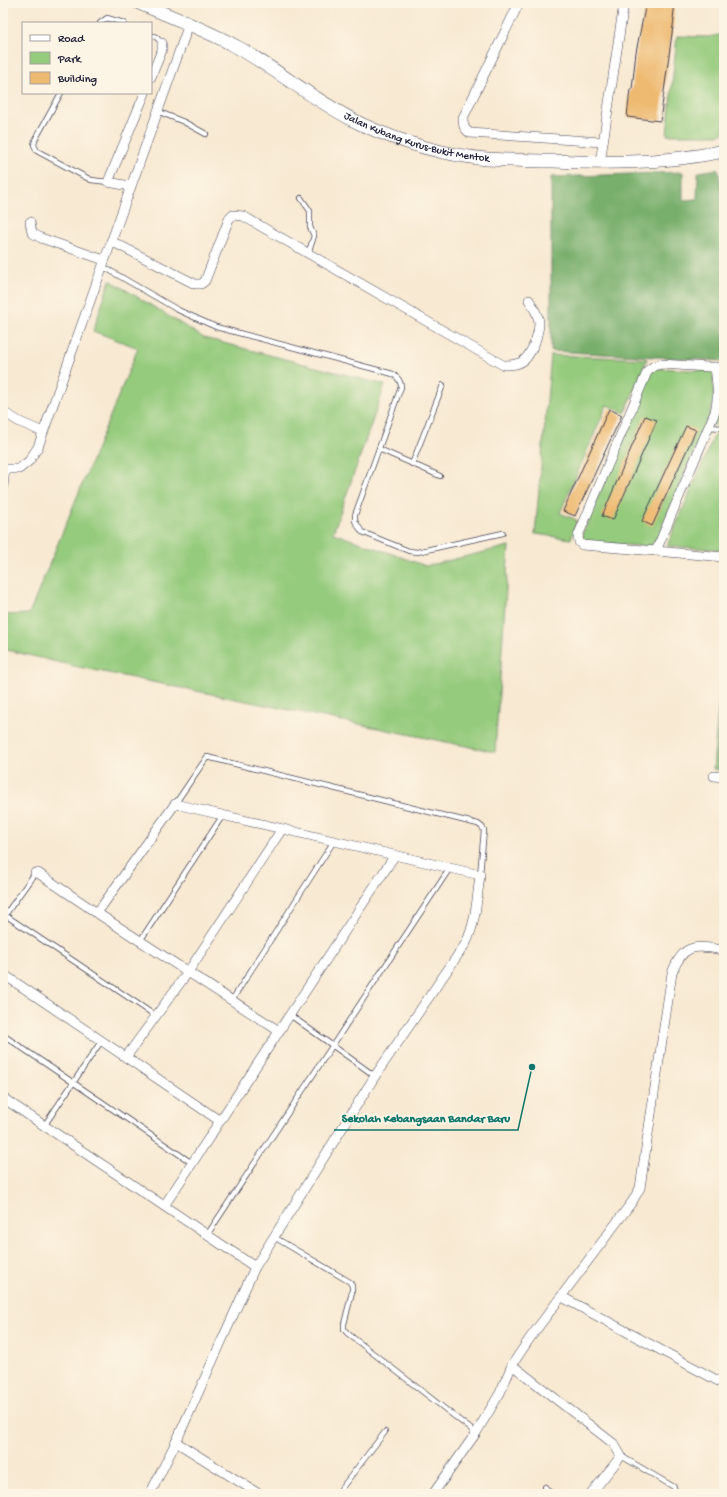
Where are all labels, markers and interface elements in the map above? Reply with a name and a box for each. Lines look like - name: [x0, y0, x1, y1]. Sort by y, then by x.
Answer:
- legend: [22, 22, 152, 94]
- text: Road: [58, 33, 85, 47]
- text: Park: [57, 53, 83, 67]
- text: Building: [57, 73, 97, 87]
- street label: Jalan Kubang Kurus-Bukit Mentok: [342, 110, 491, 165]
- callout: Sekolah Kebangsaan Bandar Baru: [334, 1106, 518, 1130]
- text: Sekolah Kebangsaan Bandar Baru: [342, 1113, 511, 1127]

